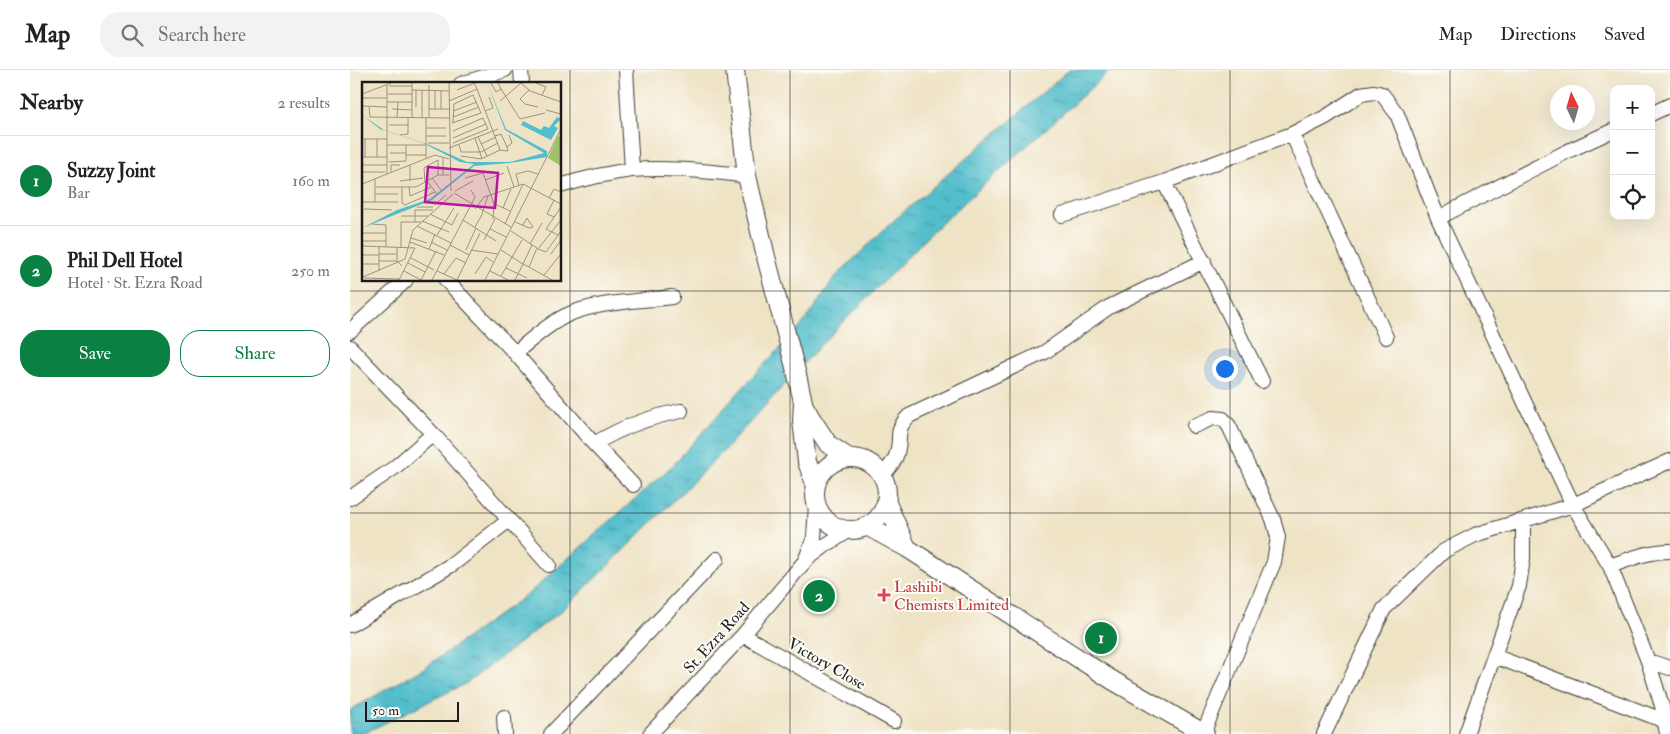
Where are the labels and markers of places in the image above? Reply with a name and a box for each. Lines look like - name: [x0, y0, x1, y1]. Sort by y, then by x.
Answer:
- pin: 2: [803, 577, 835, 615]
- place label: Lashibi Chemists Limited: [894, 577, 1009, 615]
- marker: Lashibi Chemists Limited: [878, 589, 890, 601]
- pin: 1: [1085, 619, 1117, 657]

